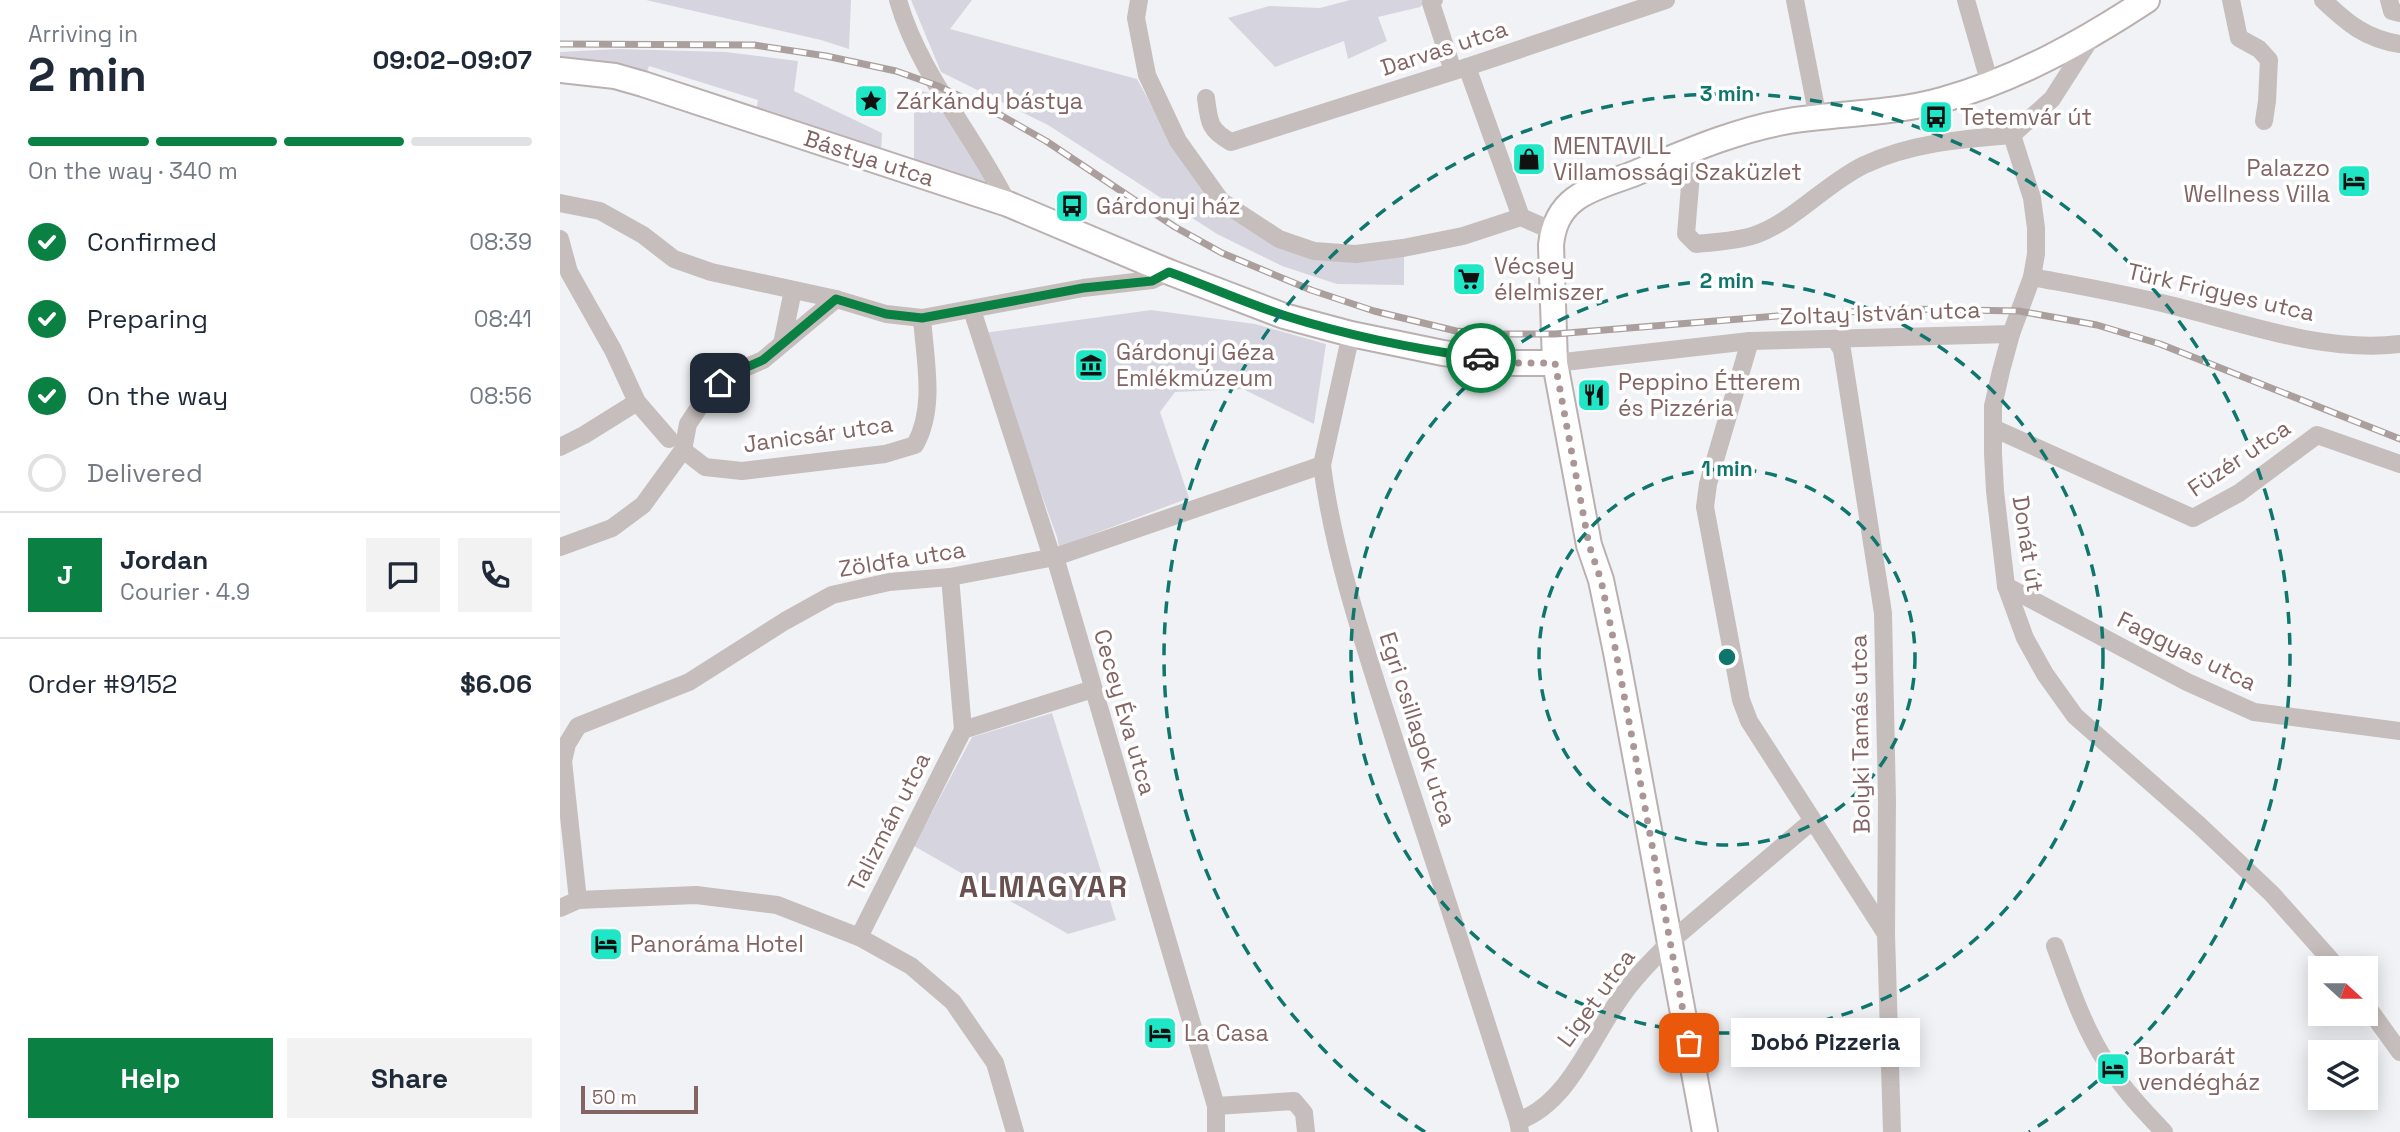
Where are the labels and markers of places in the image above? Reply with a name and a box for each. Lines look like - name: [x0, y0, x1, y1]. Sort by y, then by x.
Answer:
- place icon: Zárkándy bástya: [852, 82, 890, 120]
- place label: Zárkándy bástya: [896, 86, 1083, 116]
- bus stop icon: Tetemvár út: [1917, 98, 1955, 136]
- place label: Tetemvár út: [1960, 102, 2092, 132]
- place label: MENTAVILL Villamossági Szaküzlet: [1553, 131, 1802, 187]
- shop icon: MENTAVILL Villamossági Szaküzlet: [1510, 140, 1548, 178]
- place label: Palazzo Wellness Villa: [2183, 153, 2330, 209]
- hotel icon: Palazzo Wellness Villa: [2335, 162, 2373, 200]
- bus stop icon: Gárdonyi ház: [1053, 187, 1091, 225]
- place label: Gárdonyi ház: [1096, 191, 1241, 221]
- place label: Vécsey élelmiszer: [1494, 251, 1604, 307]
- supermarket icon: Vécsey élelmiszer: [1450, 260, 1488, 298]
- place label: Gárdonyi Géza Emlékmúzeum: [1116, 337, 1275, 393]
- museum icon: Gárdonyi Géza Emlékmúzeum: [1072, 346, 1110, 384]
- pin: [690, 353, 750, 413]
- place label: Peppino Étterem és Pizzéria: [1618, 367, 1801, 423]
- restaurant icon: Peppino Étterem és Pizzéria: [1575, 376, 1613, 414]
- centre of rings: [1715, 645, 1739, 669]
- hotel icon: Panoráma Hotel: [587, 925, 625, 963]
- place label: Panoráma Hotel: [630, 929, 804, 959]
- pin: [1659, 1013, 1719, 1073]
- hotel icon: La Casa: [1141, 1014, 1179, 1052]
- place label: La Casa: [1184, 1018, 1269, 1048]
- callout: Dobó Pizzeria: [1731, 1018, 1920, 1068]
- place label: Borbarát vendégház: [2138, 1041, 2260, 1097]
- hotel icon: Borbarát vendégház: [2094, 1050, 2132, 1088]

